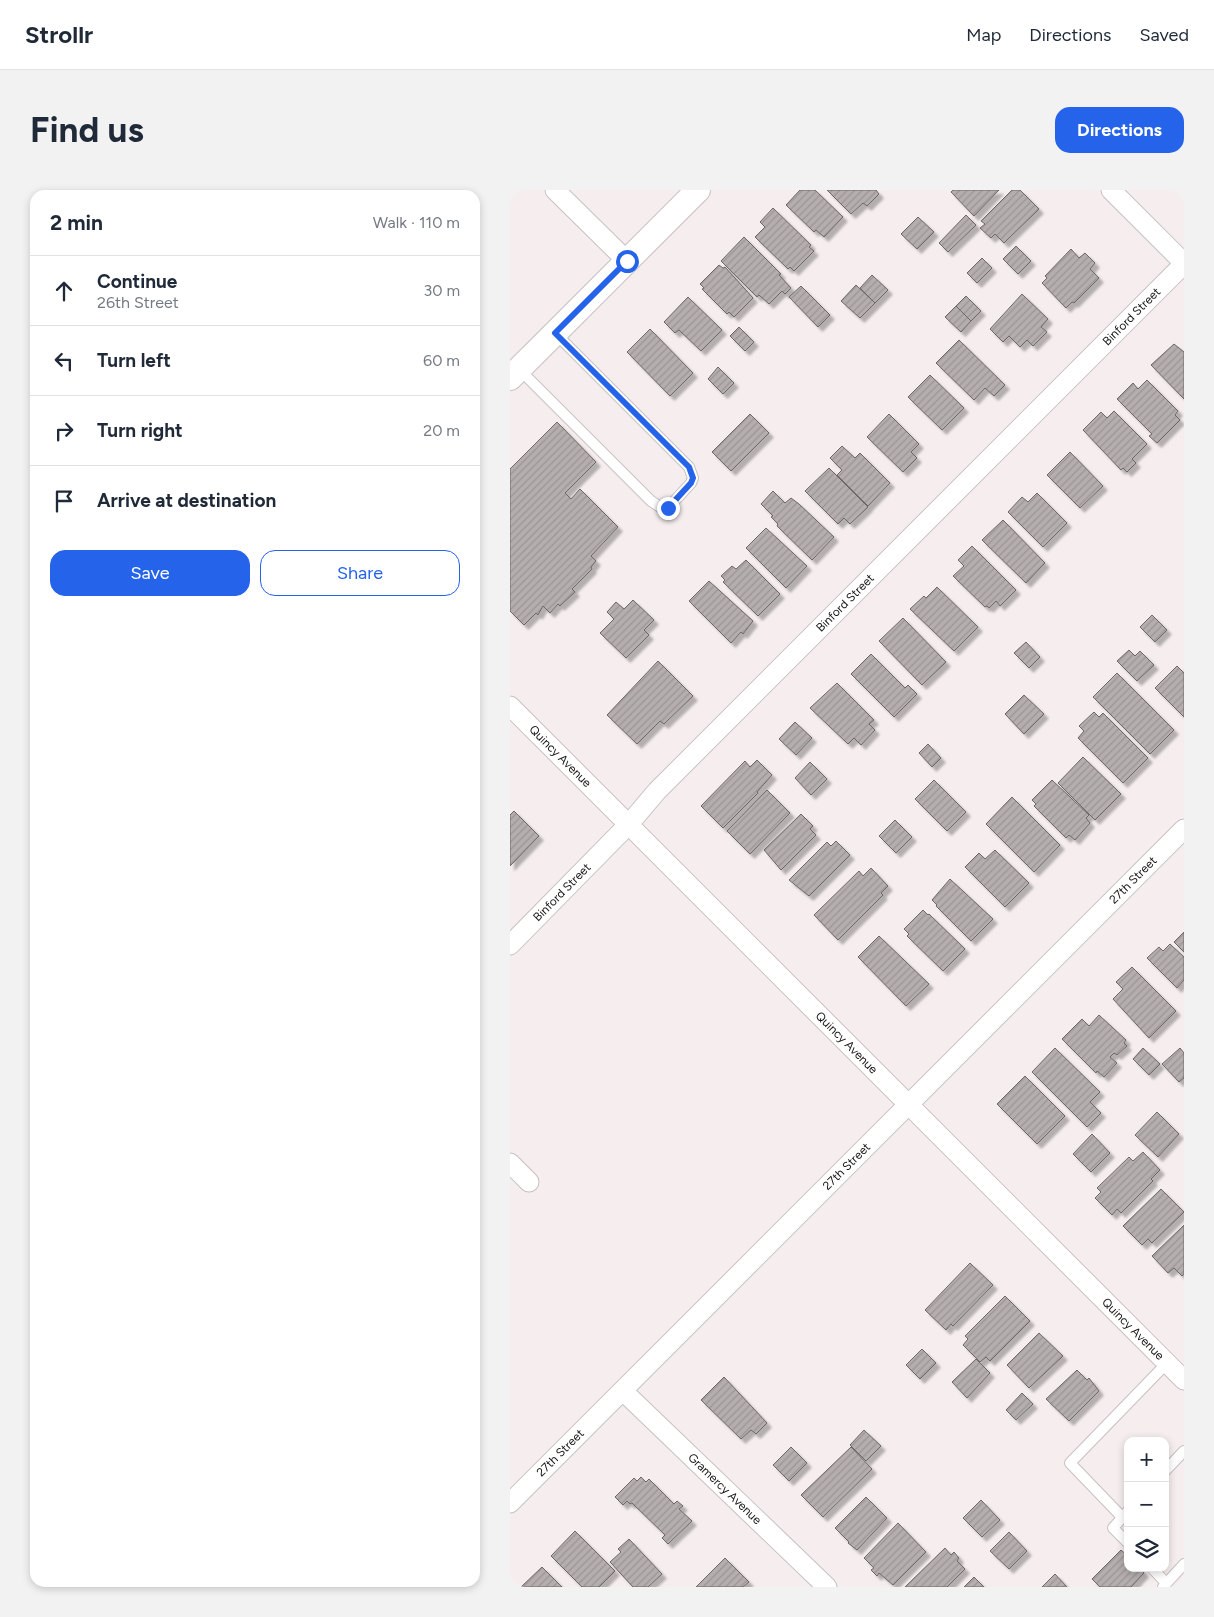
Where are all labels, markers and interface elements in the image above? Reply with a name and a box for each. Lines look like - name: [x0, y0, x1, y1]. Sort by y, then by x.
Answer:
- text: Strollr: [25, 20, 93, 49]
- text: Map: [966, 24, 1001, 46]
- text: Directions: [1029, 24, 1111, 46]
- text: Saved: [1139, 24, 1189, 46]
- button: Directions: [1055, 107, 1184, 153]
- text: Find us: [30, 109, 144, 151]
- text: 2 min: [50, 210, 103, 235]
- text: Walk · 110 m: [373, 213, 460, 232]
- route start: [616, 250, 639, 273]
- text: Continue: [97, 270, 177, 293]
- icon: ahead: [50, 277, 78, 305]
- text: 30 m: [423, 281, 460, 300]
- street label: Binford Street: [1100, 284, 1164, 348]
- text: 26th Street: [97, 293, 179, 312]
- icon: left: [50, 347, 78, 375]
- text: Turn left: [97, 349, 171, 372]
- text: 60 m: [423, 351, 460, 370]
- icon: right: [50, 417, 78, 445]
- text: Turn right: [97, 419, 183, 442]
- text: 20 m: [423, 421, 460, 440]
- icon: arrive: [50, 487, 78, 515]
- text: Arrive at destination: [97, 489, 276, 512]
- route end: [657, 497, 680, 520]
- button: Save: [50, 550, 250, 596]
- button: Share: [260, 550, 460, 596]
- street label: Binford Street: [813, 571, 877, 635]
- street label: Quincy Avenue: [526, 722, 594, 790]
- street label: 27th Street: [1106, 853, 1160, 907]
- street label: Binford Street: [530, 860, 594, 924]
- street label: Quincy Avenue: [813, 1009, 881, 1077]
- street label: 27th Street: [820, 1140, 873, 1193]
- street label: Quincy Avenue: [1099, 1295, 1167, 1363]
- street label: 27th Street: [534, 1426, 587, 1479]
- map controls: [1124, 1437, 1169, 1572]
- button: +: [1124, 1437, 1169, 1482]
- street label: Gramercy Avenue: [685, 1450, 765, 1527]
- button: −: [1124, 1482, 1169, 1527]
- button: layers: [1124, 1527, 1169, 1572]

